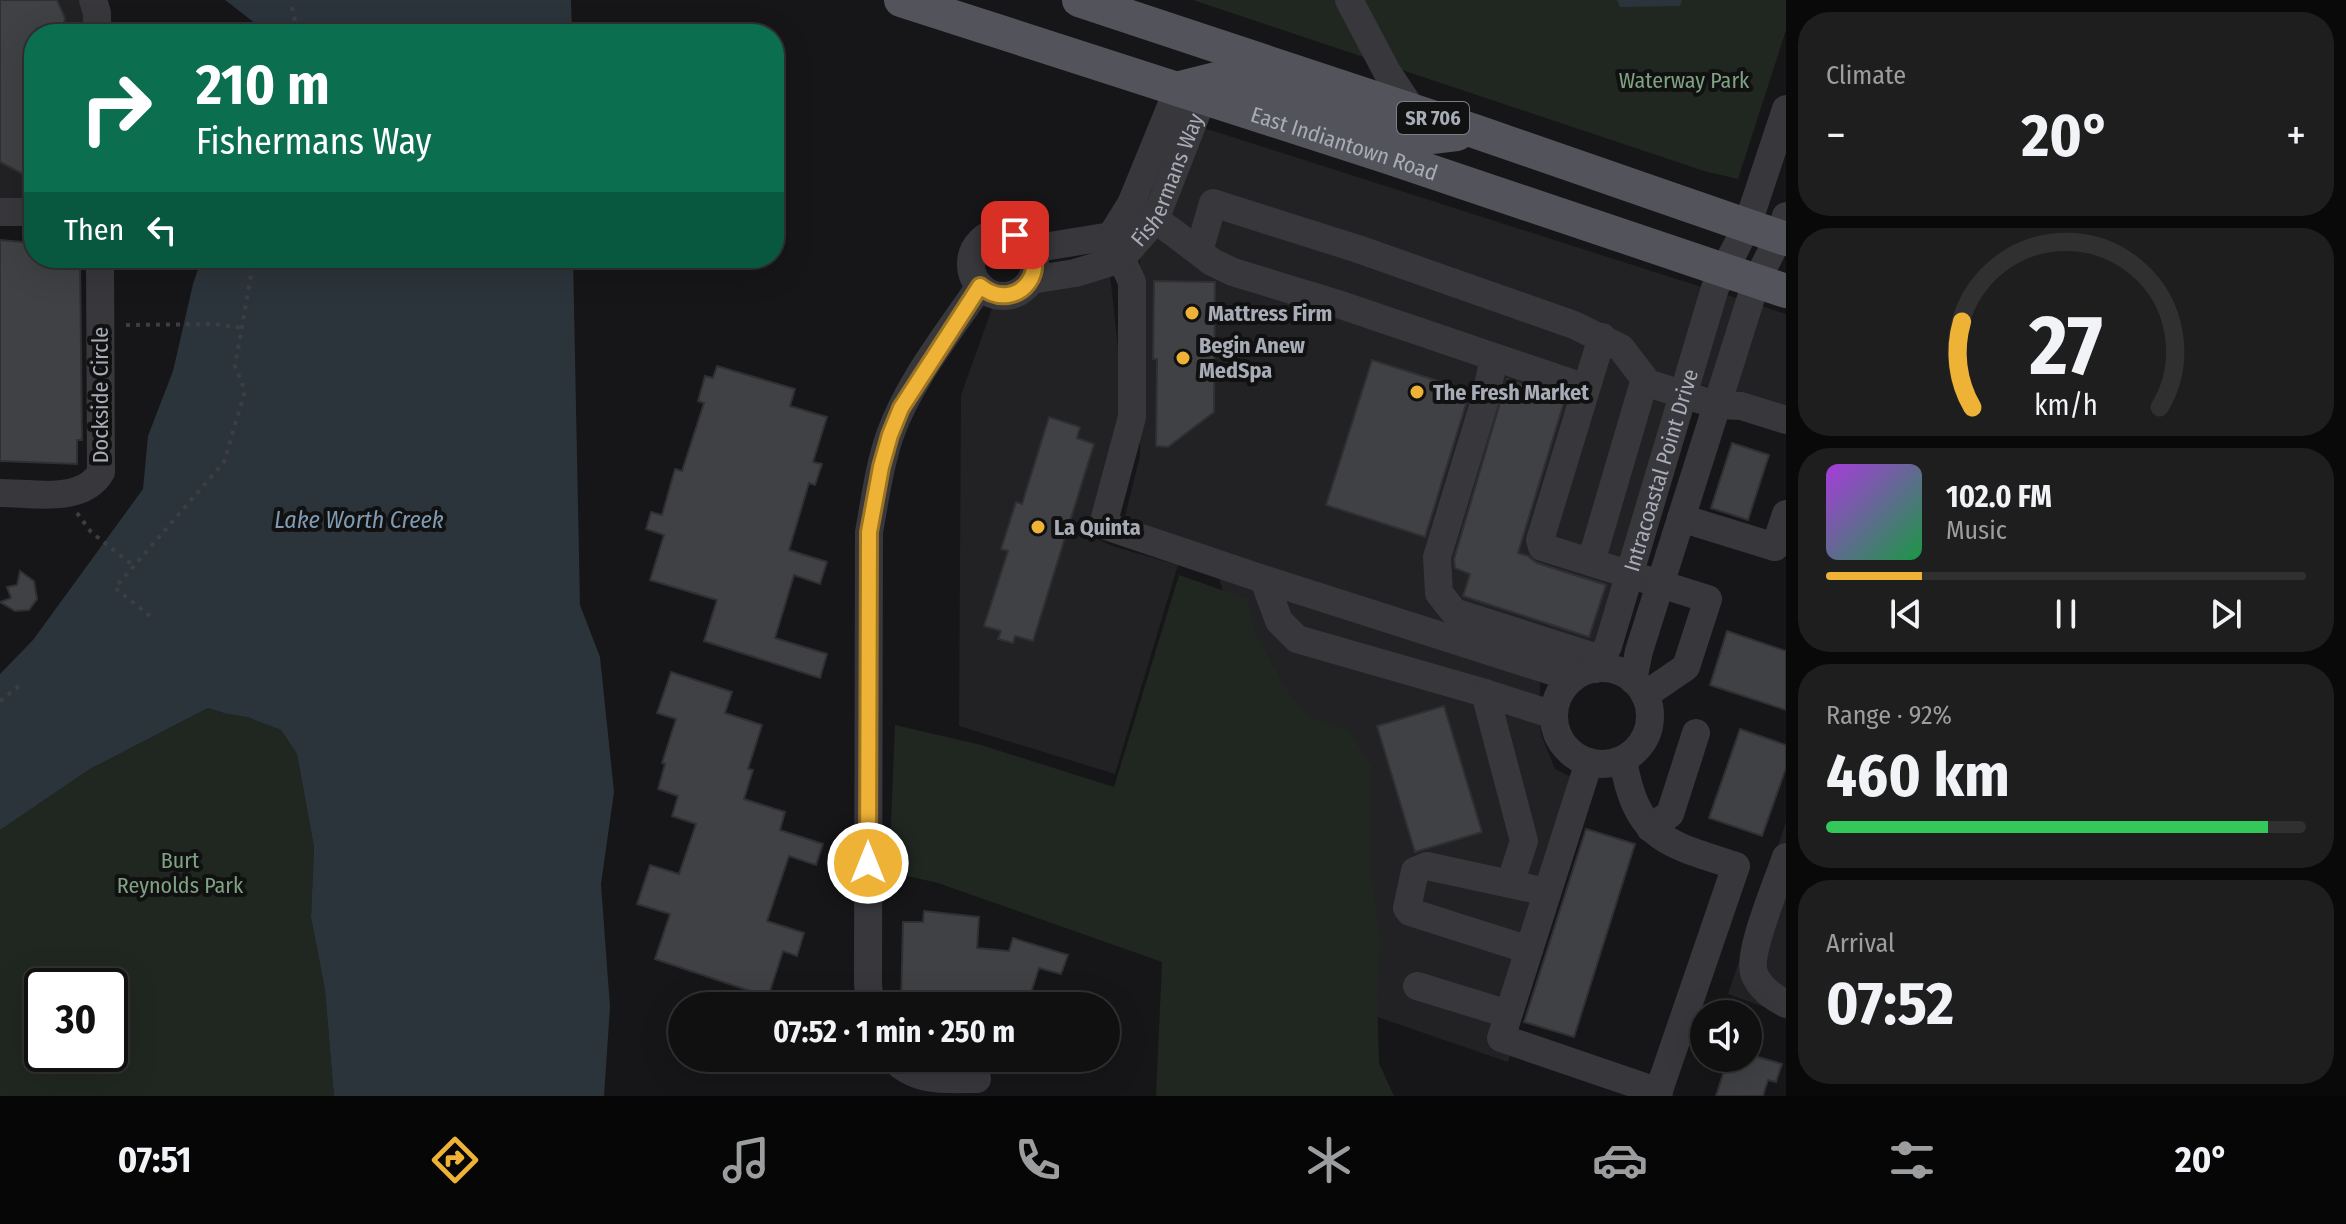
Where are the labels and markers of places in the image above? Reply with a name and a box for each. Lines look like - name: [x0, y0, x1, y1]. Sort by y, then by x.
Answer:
- pin: [981, 201, 1049, 269]
- place label: Mattress Firm: [1208, 300, 1332, 327]
- marker: Mattress Firm: [1183, 304, 1201, 322]
- place label: Begin Anew MedSpa: [1199, 332, 1305, 384]
- marker: Begin Anew MedSpa: [1174, 349, 1192, 367]
- place label: The Fresh Market: [1433, 379, 1589, 406]
- marker: The Fresh Market: [1408, 383, 1426, 401]
- place label: La Quinta: [1054, 514, 1141, 541]
- marker: La Quinta: [1029, 518, 1047, 536]

